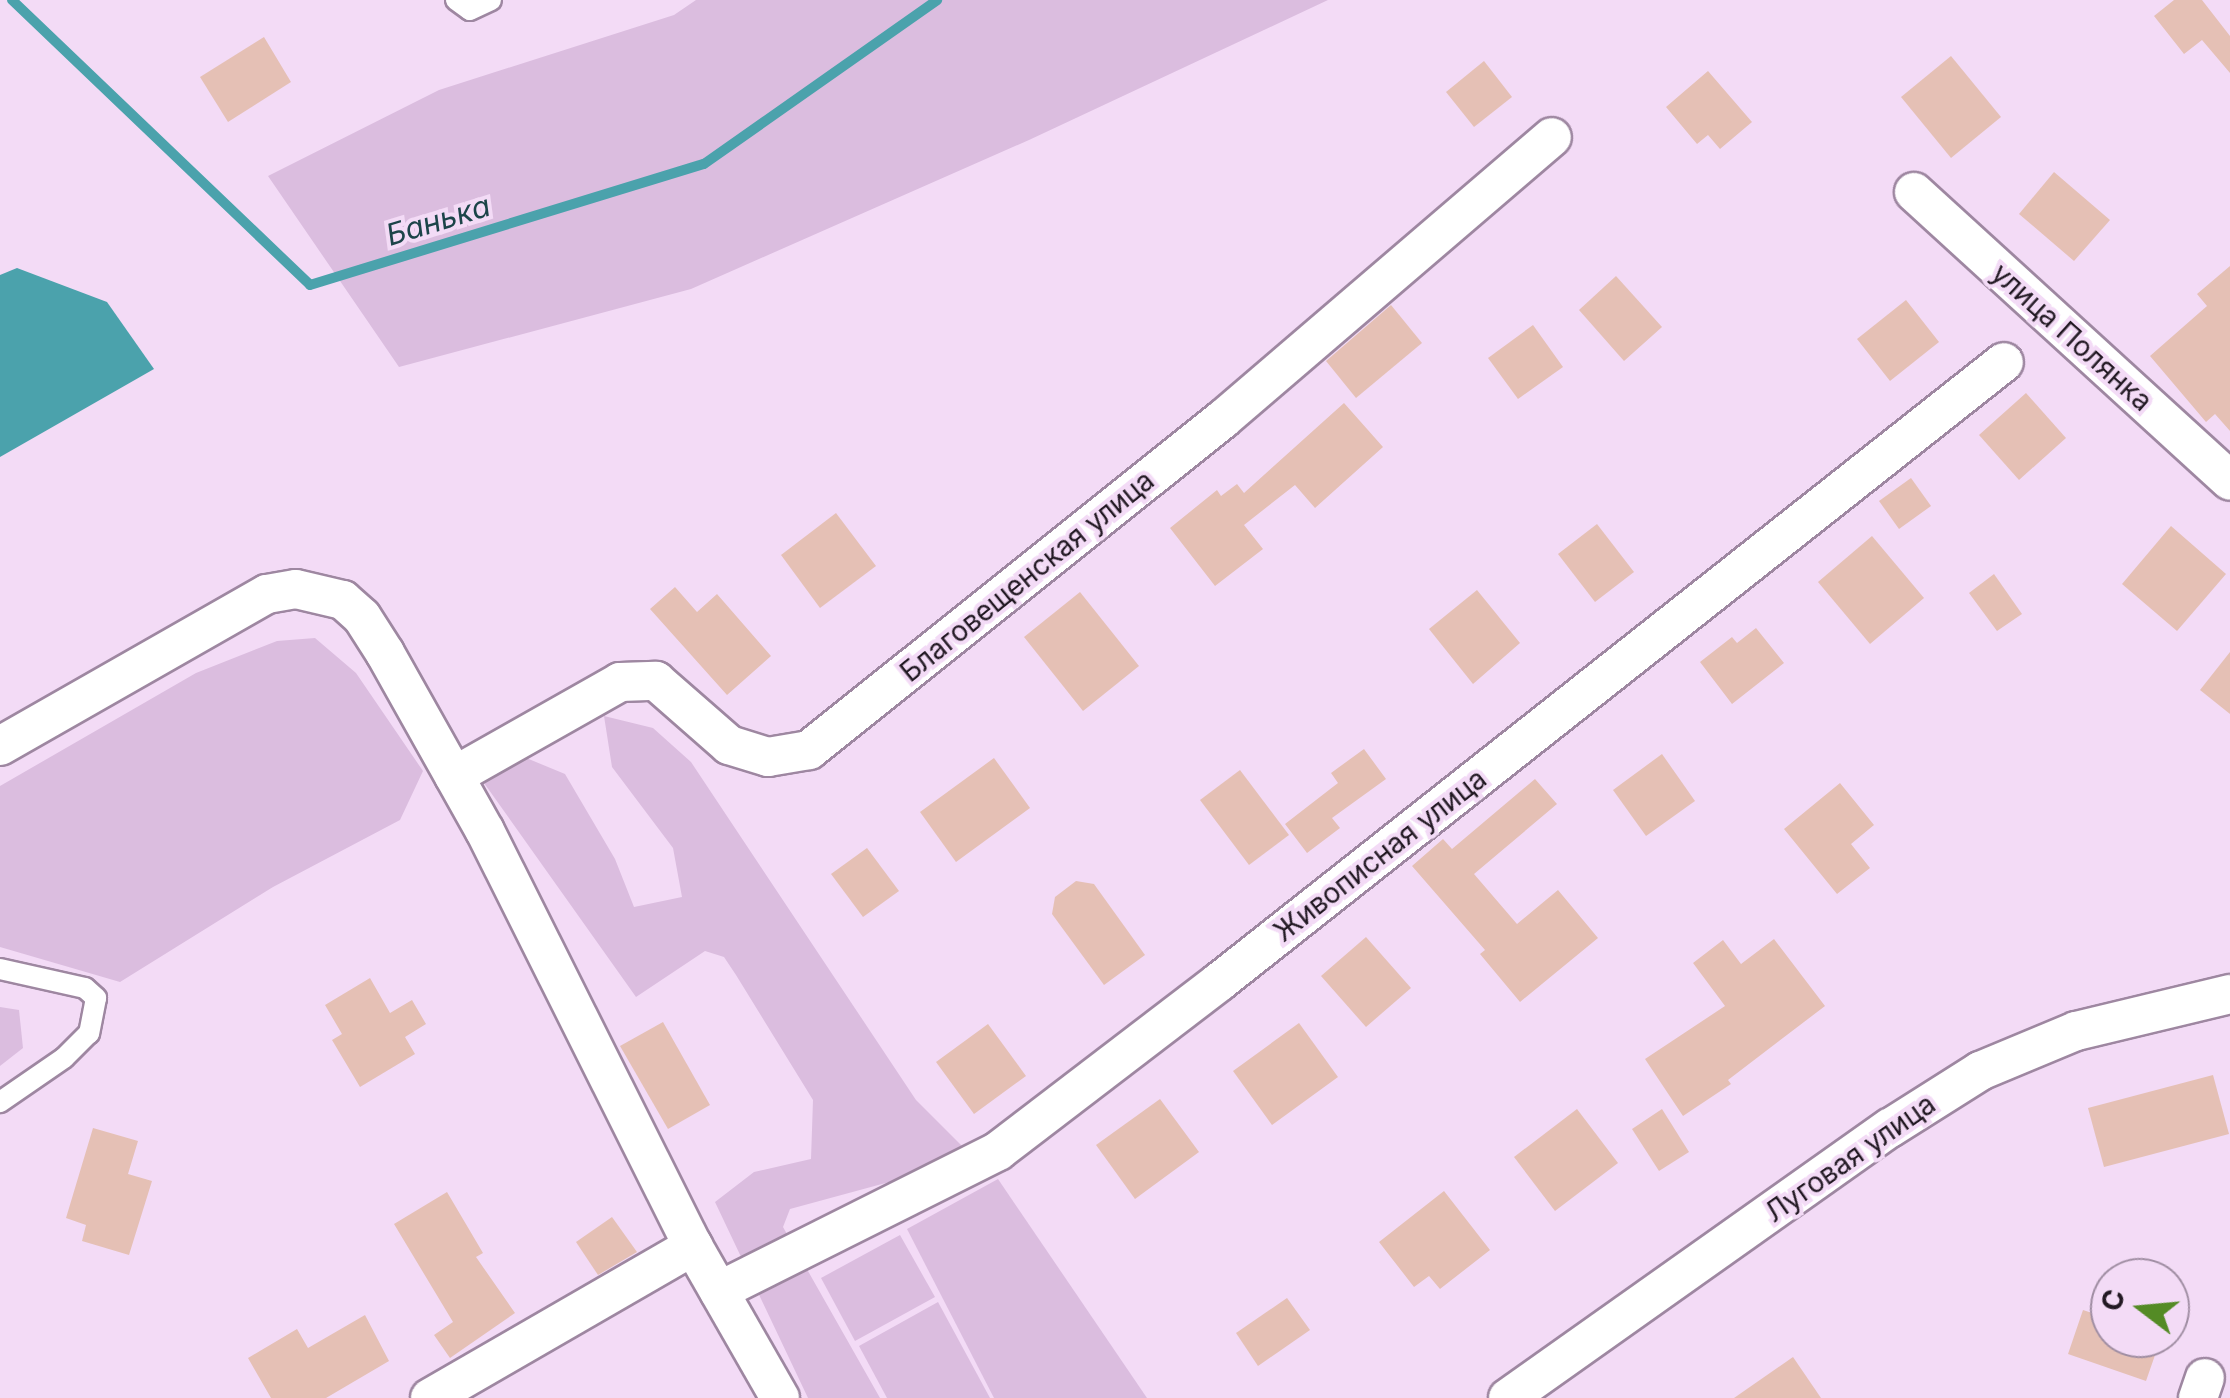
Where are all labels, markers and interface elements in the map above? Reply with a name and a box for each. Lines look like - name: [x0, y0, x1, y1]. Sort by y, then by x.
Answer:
- water label: Банька: [382, 187, 494, 253]
- street label: улица Полянка: [1985, 256, 2159, 418]
- street label: Благовещенская улица: [893, 463, 1161, 689]
- street label: Живописная улица: [1267, 762, 1493, 948]
- street label: Луговая улица: [1759, 1087, 1941, 1229]
- north arrow: [2090, 1258, 2190, 1358]
- text: С: [2094, 1286, 2132, 1315]

